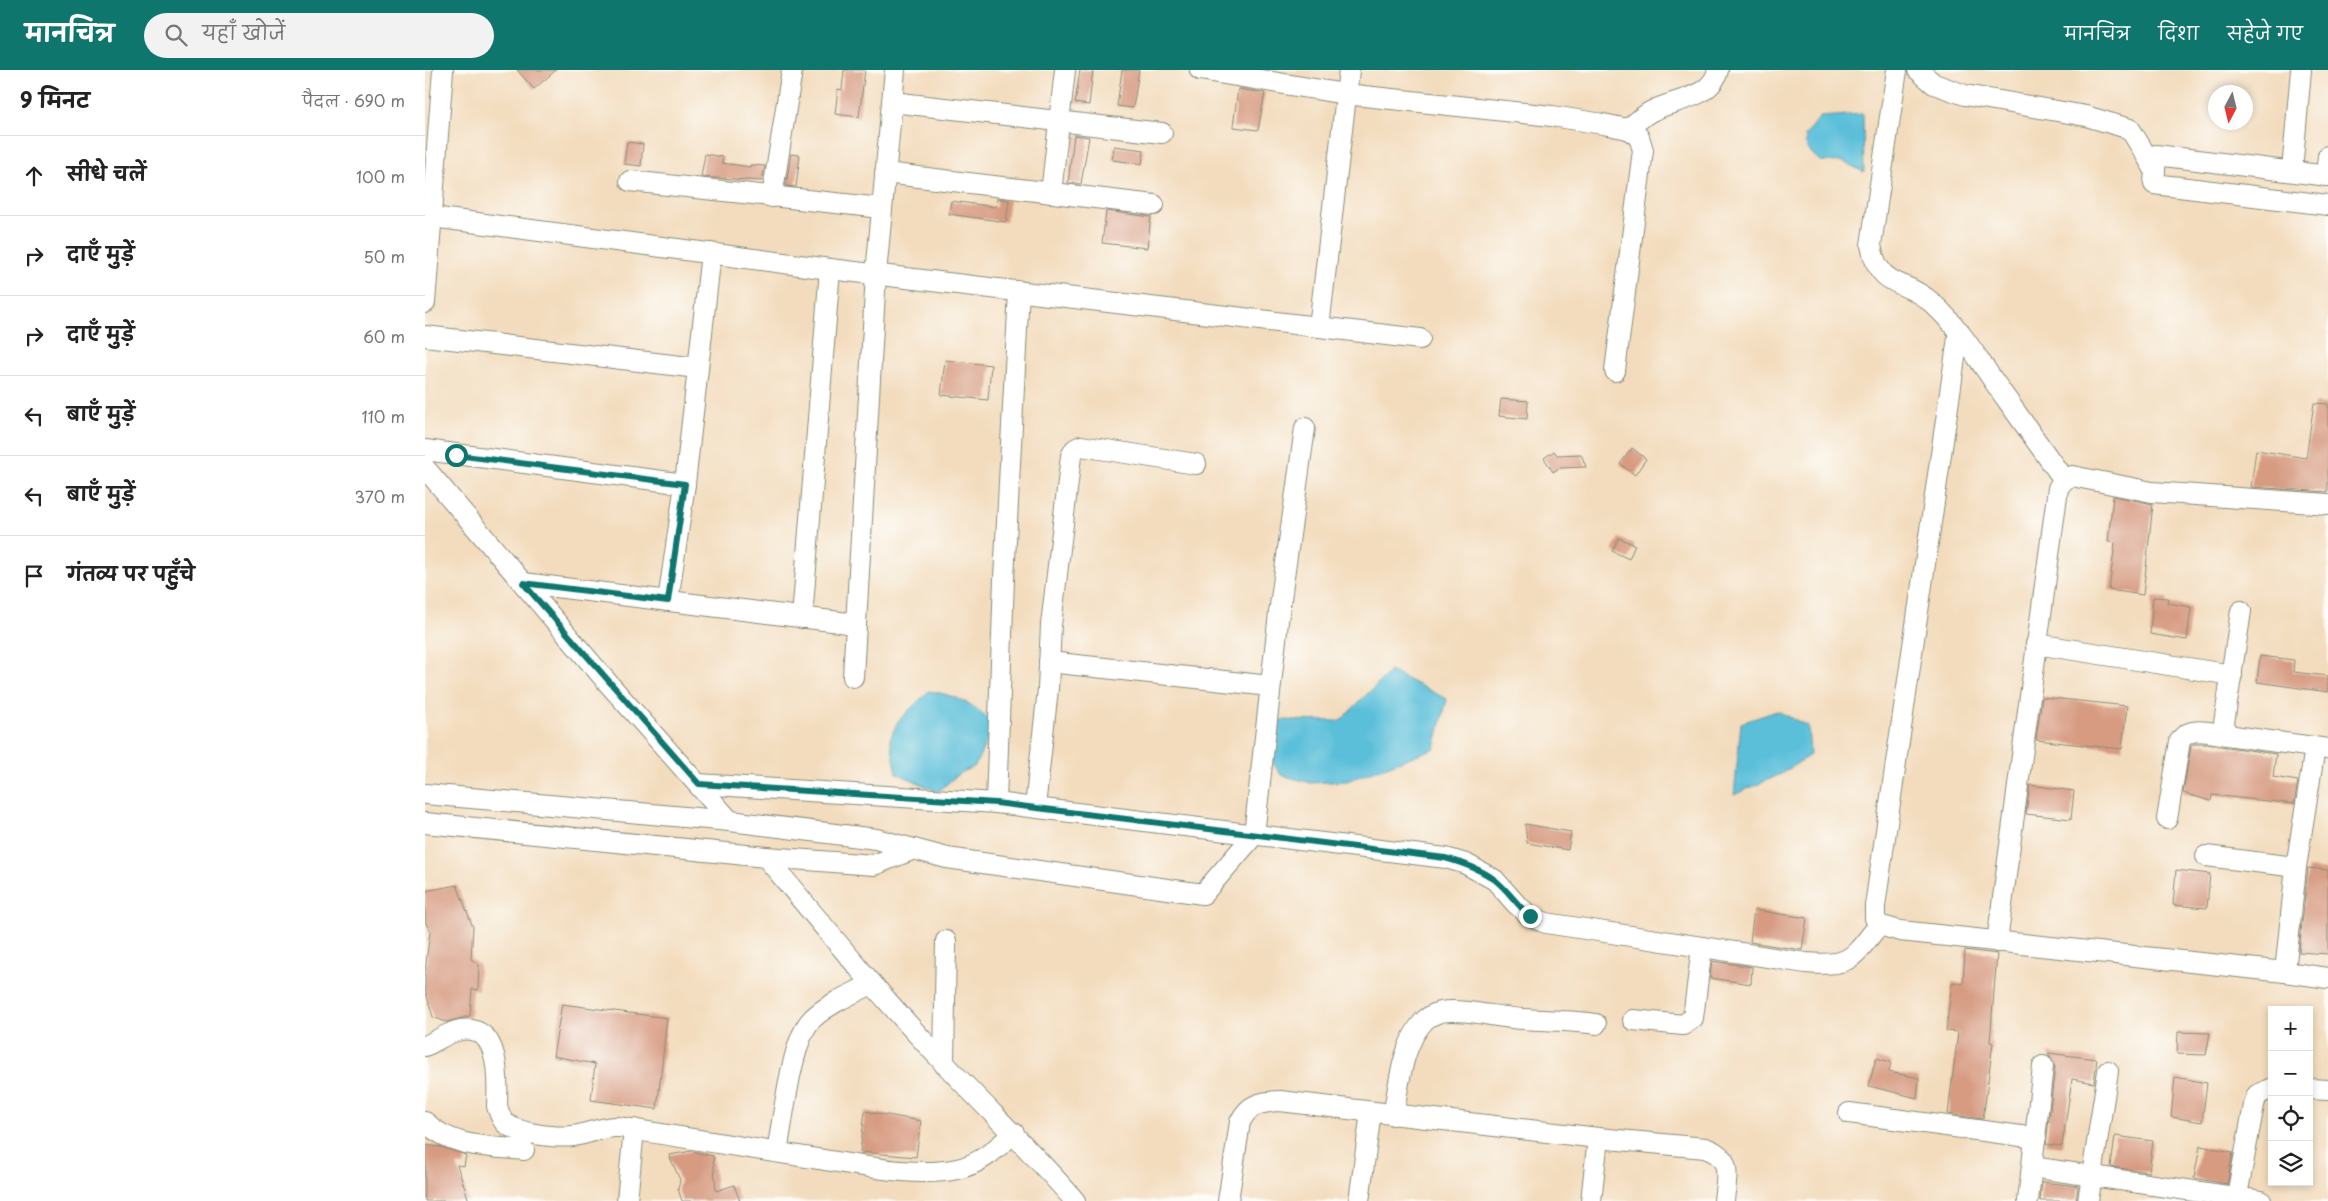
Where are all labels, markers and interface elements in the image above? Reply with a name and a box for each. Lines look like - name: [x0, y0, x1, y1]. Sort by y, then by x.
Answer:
- search box: [144, 13, 494, 58]
- text: मानचित्र: [25, 14, 114, 50]
- text: यहाँ खोजें: [202, 18, 285, 46]
- text: मानचित्र: [2064, 19, 2130, 46]
- text: दिशा: [2158, 19, 2199, 46]
- text: सहेजे गए: [2227, 19, 2303, 46]
- icon: search: [162, 21, 190, 49]
- text: 9 मिनट: [20, 83, 90, 115]
- north arrow: [2208, 85, 2253, 130]
- text: पैदल · 690 m: [302, 88, 405, 112]
- text: सीधे चलें: [67, 159, 146, 187]
- icon: ahead: [20, 162, 48, 190]
- text: 100 m: [356, 164, 405, 188]
- text: दाएँ मुड़ें: [67, 239, 134, 267]
- icon: right: [20, 242, 48, 270]
- text: 50 m: [364, 244, 405, 268]
- text: दाएँ मुड़ें: [67, 319, 134, 347]
- icon: right: [20, 322, 48, 350]
- text: 60 m: [363, 324, 405, 348]
- text: बाएँ मुड़ें: [67, 399, 135, 427]
- icon: left: [20, 402, 48, 430]
- text: 110 m: [362, 404, 405, 428]
- route start: [445, 444, 468, 467]
- text: बाएँ मुड़ें: [67, 479, 135, 507]
- icon: left: [20, 482, 48, 510]
- text: 370 m: [355, 484, 405, 508]
- text: गंतव्य पर पहुँचे: [67, 559, 195, 587]
- icon: arrive: [20, 562, 48, 590]
- route end: [1519, 905, 1542, 928]
- map controls: [2268, 1006, 2313, 1186]
- button: +: [2268, 1006, 2313, 1051]
- button: −: [2268, 1051, 2313, 1096]
- button: locate: [2268, 1096, 2313, 1141]
- button: layers: [2268, 1141, 2313, 1186]

